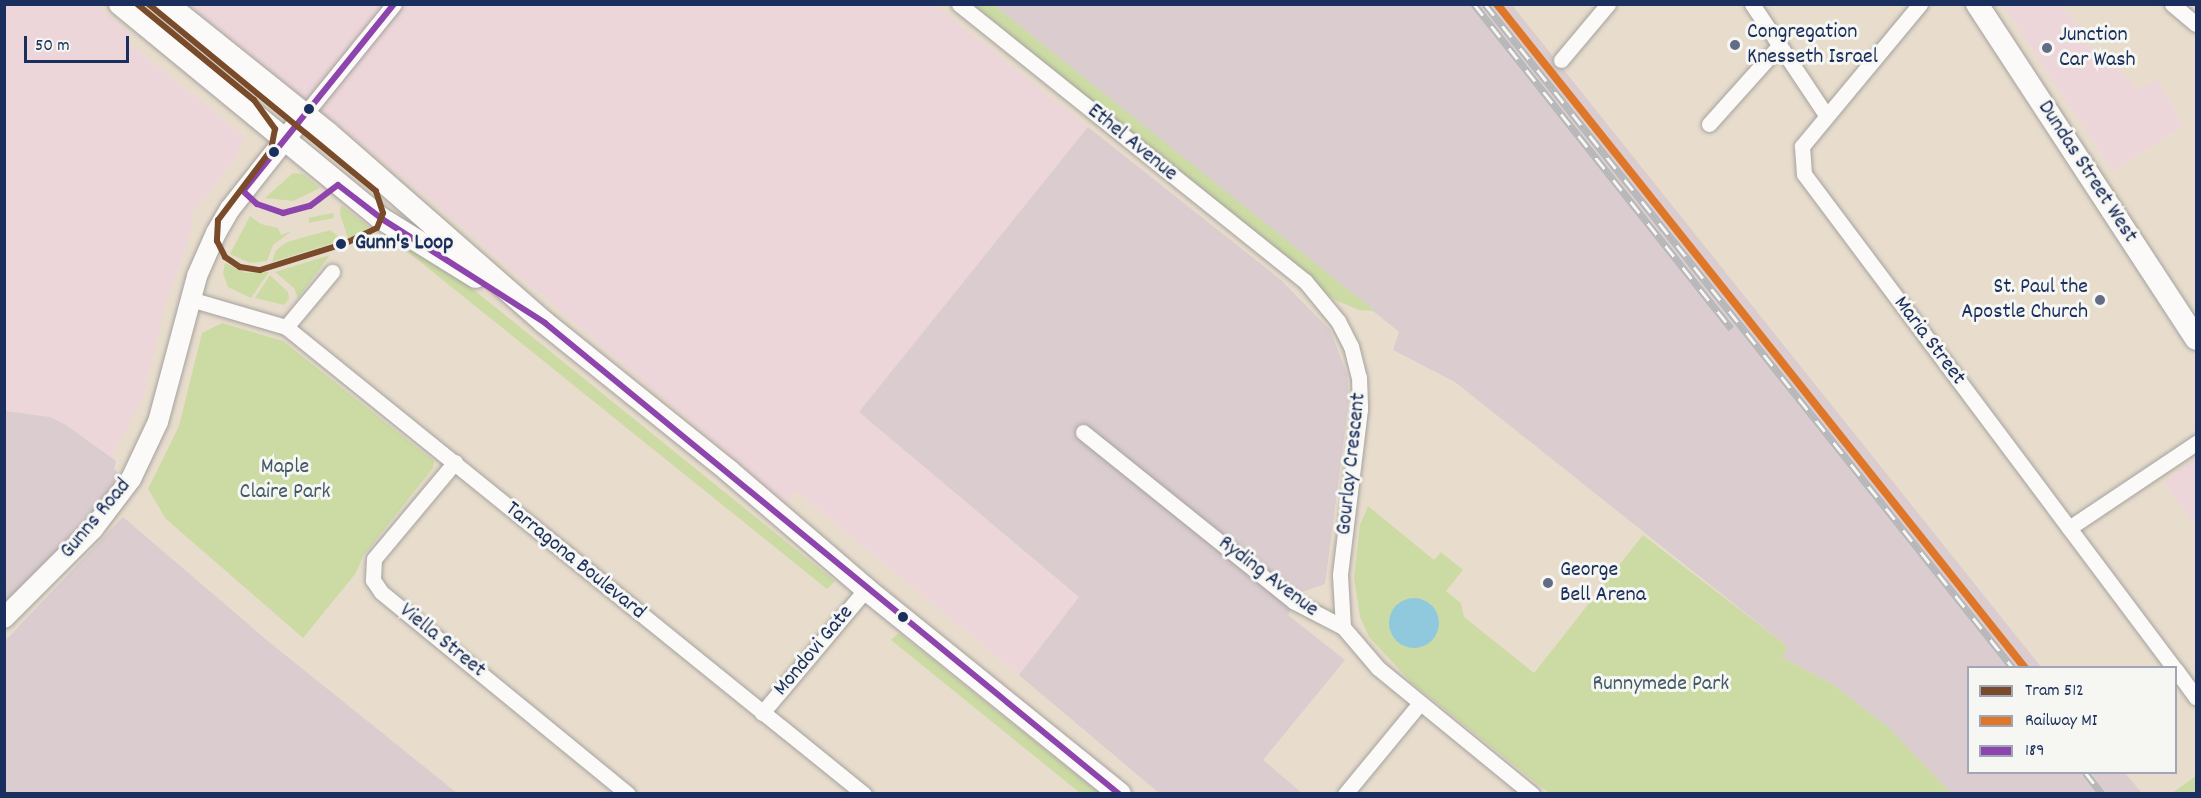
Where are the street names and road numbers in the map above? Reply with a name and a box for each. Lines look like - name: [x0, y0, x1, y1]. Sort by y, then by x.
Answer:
- street label: Dundas Street West: [2031, 96, 2143, 248]
- street label: Ethel Avenue: [1082, 99, 1182, 187]
- street label: Maria Street: [1887, 291, 1971, 391]
- street label: Gourlay Crescent: [1331, 392, 1373, 536]
- street label: Gunns Road: [55, 474, 137, 564]
- street label: Tarragona Boulevard: [499, 496, 651, 626]
- street label: Ryding Avenue: [1213, 531, 1323, 623]
- street label: Viella Street: [393, 598, 491, 684]
- street label: Mondovi Gate: [768, 600, 860, 702]

